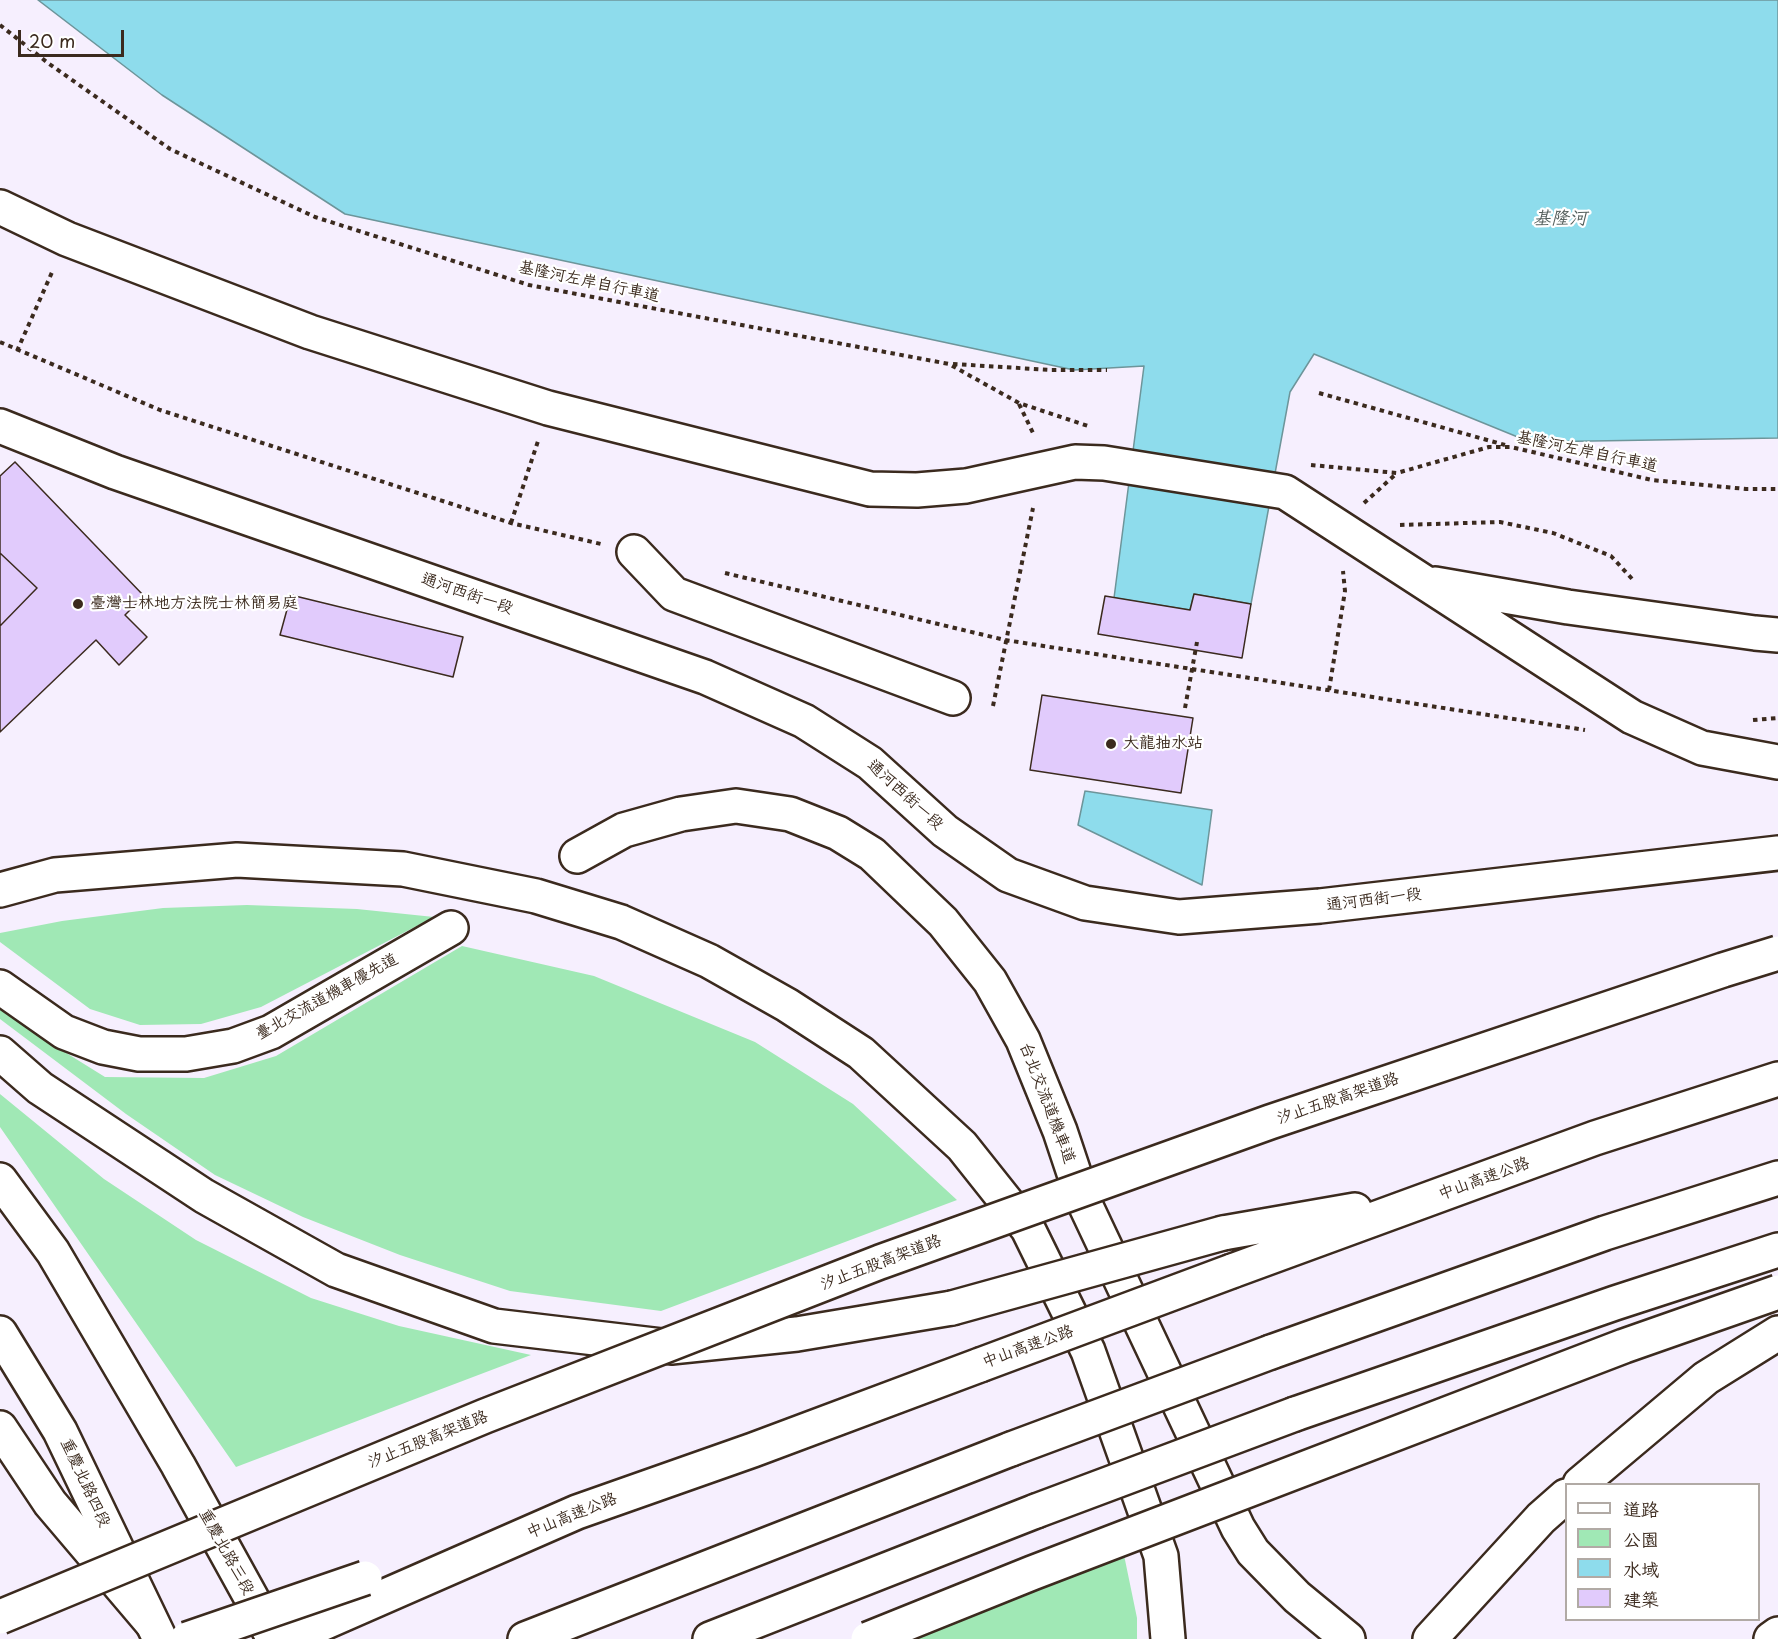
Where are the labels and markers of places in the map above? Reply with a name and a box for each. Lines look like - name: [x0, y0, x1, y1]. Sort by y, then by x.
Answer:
- place label: 臺灣士林地方法院士林簡易庭: [90, 594, 298, 614]
- marker: 臺灣士林地方法院士林簡易庭: [71, 597, 85, 611]
- place label: 大龍抽水站: [1123, 734, 1203, 754]
- marker: 大龍抽水站: [1104, 737, 1118, 751]

